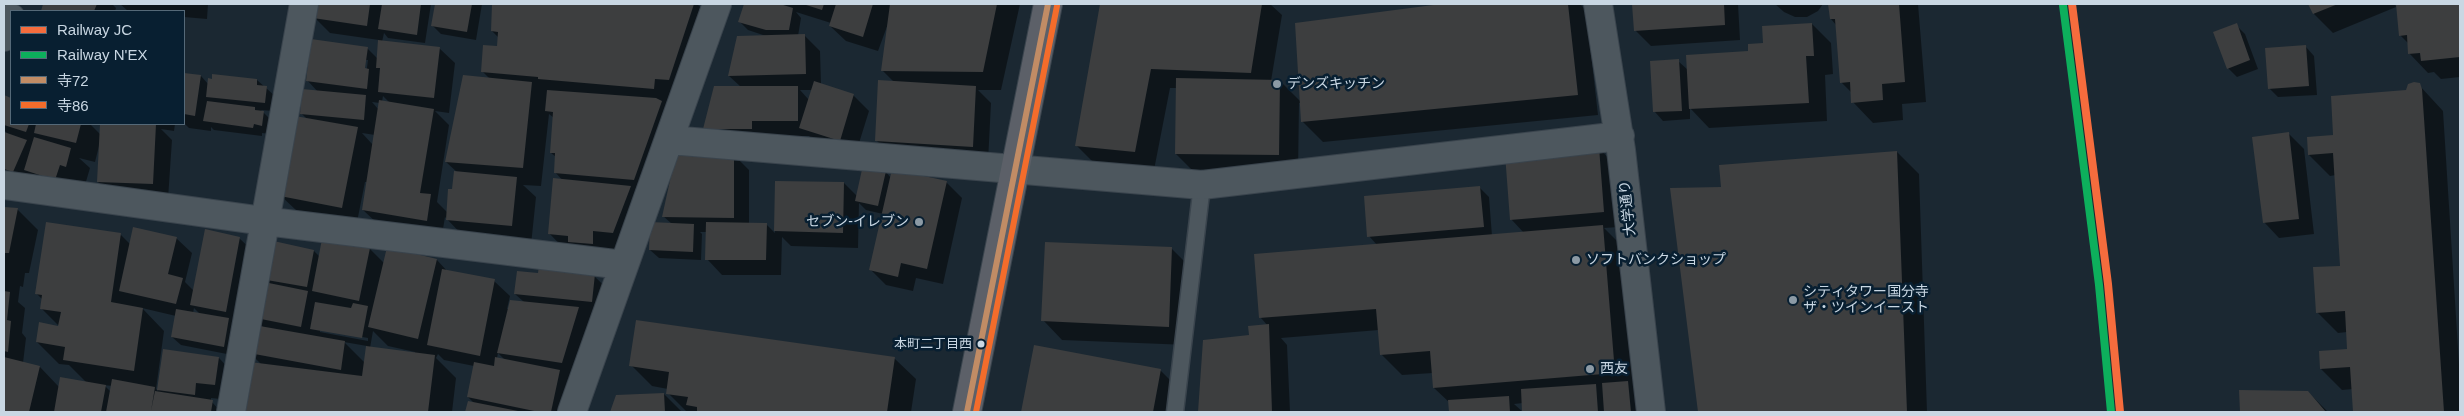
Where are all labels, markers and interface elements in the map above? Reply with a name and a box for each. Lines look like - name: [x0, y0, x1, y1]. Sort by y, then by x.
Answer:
- legend: [10, 10, 185, 125]
- text: Railway JC: [57, 21, 132, 38]
- text: Railway N'EX: [57, 46, 147, 63]
- text: 寺72: [57, 72, 89, 89]
- place label: デンズキッチン: [1287, 76, 1385, 92]
- marker: デンズキッチン: [1271, 78, 1283, 90]
- text: 寺86: [57, 97, 89, 114]
- street label: 大学通り: [1617, 179, 1639, 237]
- place label: セブン-イレブン: [806, 214, 909, 230]
- marker: セブン-イレブン: [913, 216, 925, 228]
- place label: ソフトバンクショップ: [1586, 252, 1726, 268]
- marker: ソフトバンクショップ: [1570, 254, 1582, 266]
- place label: シティタワー国分寺 ザ・ツインイースト: [1803, 284, 1929, 316]
- marker: シティタワー国分寺 ザ・ツインイースト: [1787, 294, 1799, 306]
- place label: 本町二丁目西: [894, 336, 972, 352]
- marker: 本町二丁目西: [976, 339, 986, 349]
- place label: 西友: [1600, 361, 1628, 377]
- marker: 西友: [1584, 363, 1596, 375]

